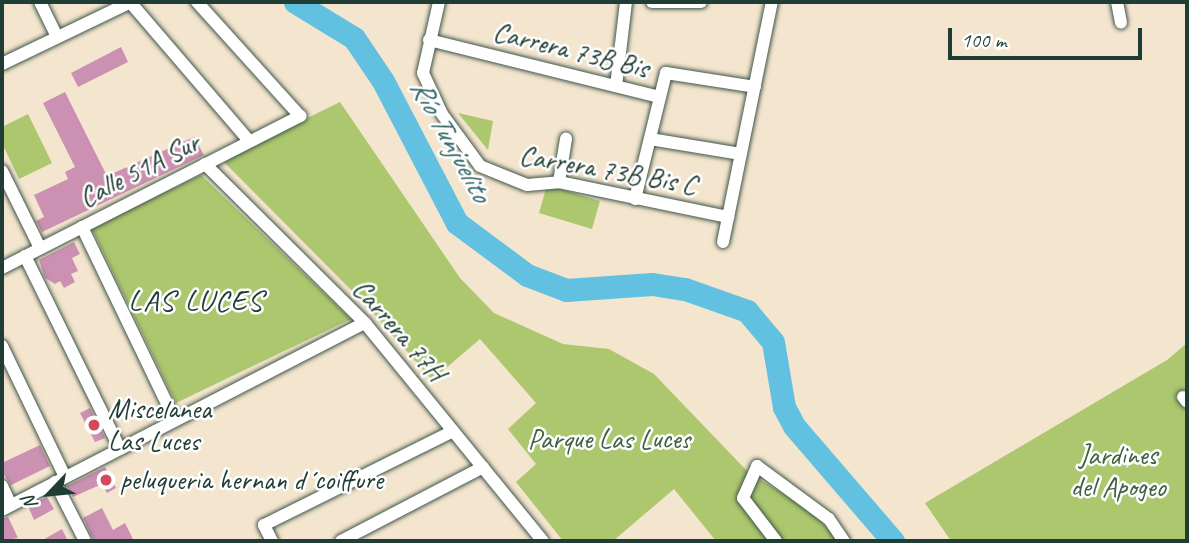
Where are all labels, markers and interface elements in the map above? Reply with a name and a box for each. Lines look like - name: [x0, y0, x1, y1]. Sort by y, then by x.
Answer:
- street label: Carrera 73B Bis: [490, 14, 652, 86]
- scale bar: [951, 14, 1145, 58]
- text: 100 m: [961, 27, 1006, 53]
- water label: Río Tunjuelito: [403, 73, 499, 207]
- street label: Calle 51A Sur: [73, 125, 205, 215]
- street label: Carrera 73B Bis C: [517, 138, 699, 202]
- street label: Carrera 77H: [346, 272, 452, 388]
- district label: LAS LUCES: [129, 282, 263, 318]
- place label: Miscelanea Las Luces: [108, 392, 211, 458]
- marker: Miscelanea Las Luces: [86, 417, 102, 433]
- park label: Parque Las Luces: [528, 422, 690, 456]
- park label: Jardines del Apogeo: [1070, 438, 1166, 504]
- north arrow: [14, 459, 84, 529]
- place label: peluqueria hernan d´coiffure: [120, 463, 383, 497]
- marker: peluqueria hernan d´coiffure: [98, 472, 114, 488]
- text: N: [17, 493, 43, 514]

